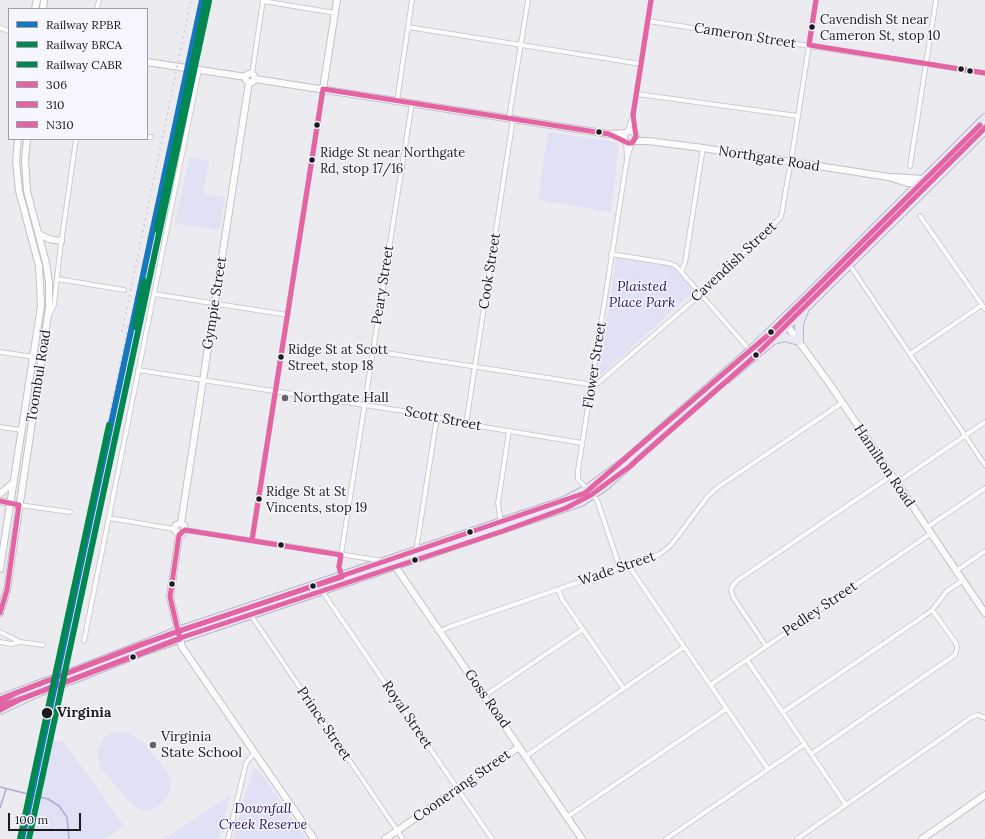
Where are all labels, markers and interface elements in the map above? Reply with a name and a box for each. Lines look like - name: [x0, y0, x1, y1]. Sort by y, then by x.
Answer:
- legend: [8, 8, 148, 140]
- place label: Cavendish St near Cameron St, stop 10: [820, 12, 941, 43]
- text: Railway RPBR: [46, 17, 121, 32]
- street label: Cameron Street: [693, 20, 797, 52]
- marker: Cavendish St near Cameron St, stop 10: [807, 22, 817, 32]
- text: Railway BRCA: [46, 37, 122, 52]
- text: Railway CABR: [46, 57, 122, 72]
- unlabelled marker: [956, 64, 966, 74]
- unlabelled marker: [965, 66, 975, 76]
- text: 306: [46, 77, 67, 92]
- text: 310: [46, 97, 65, 112]
- text: N310: [46, 117, 74, 132]
- unlabelled marker: [312, 120, 322, 130]
- unlabelled marker: [594, 127, 604, 137]
- street label: Northgate Road: [717, 143, 821, 175]
- place label: Ridge St near Northgate Rd, stop 17/16: [320, 145, 465, 176]
- marker: Ridge St near Northgate Rd, stop 17/16: [307, 155, 317, 165]
- street label: Cavendish Street: [688, 218, 780, 306]
- street label: Cook Street: [476, 232, 504, 310]
- street label: Peary Street: [368, 244, 398, 326]
- street label: Gympie Street: [199, 255, 231, 351]
- park label: Plaisted Place Park: [609, 279, 675, 312]
- street label: Flower Street: [580, 320, 610, 410]
- unlabelled marker: [766, 327, 776, 337]
- street label: Toombul Road: [23, 328, 55, 424]
- place label: Ridge St at Scott Street, stop 18: [288, 342, 388, 373]
- unlabelled marker: [751, 350, 761, 360]
- marker: Ridge St at Scott Street, stop 18: [276, 352, 286, 362]
- place label: Northgate Hall: [293, 390, 389, 406]
- marker: Northgate Hall: [280, 393, 290, 403]
- street label: Scott Street: [403, 403, 483, 435]
- street label: Hamilton Road: [850, 421, 918, 511]
- place label: Ridge St at St Vincents, stop 19: [266, 484, 367, 515]
- marker: Ridge St at St Vincents, stop 19: [254, 494, 264, 504]
- unlabelled marker: [465, 527, 475, 537]
- unlabelled marker: [276, 540, 286, 550]
- street label: Wade Street: [576, 548, 658, 590]
- unlabelled marker: [410, 555, 420, 565]
- street label: Pedley Street: [780, 578, 860, 640]
- unlabelled marker: [167, 579, 177, 589]
- unlabelled marker: [308, 581, 318, 591]
- unlabelled marker: [128, 652, 138, 662]
- street label: Goss Road: [461, 666, 513, 732]
- street label: Royal Street: [378, 678, 436, 752]
- street label: Prince Street: [293, 684, 355, 764]
- place label: Virginia: [57, 705, 111, 721]
- marker: Virginia: [40, 706, 54, 720]
- place label: Virginia State School: [161, 729, 242, 762]
- marker: Virginia State School: [148, 740, 158, 750]
- street label: Coonerang Street: [410, 746, 514, 826]
- park label: Downfall Creek Reserve: [219, 801, 307, 834]
- scale bar: [10, 805, 83, 831]
- text: 100 m: [15, 812, 48, 827]

